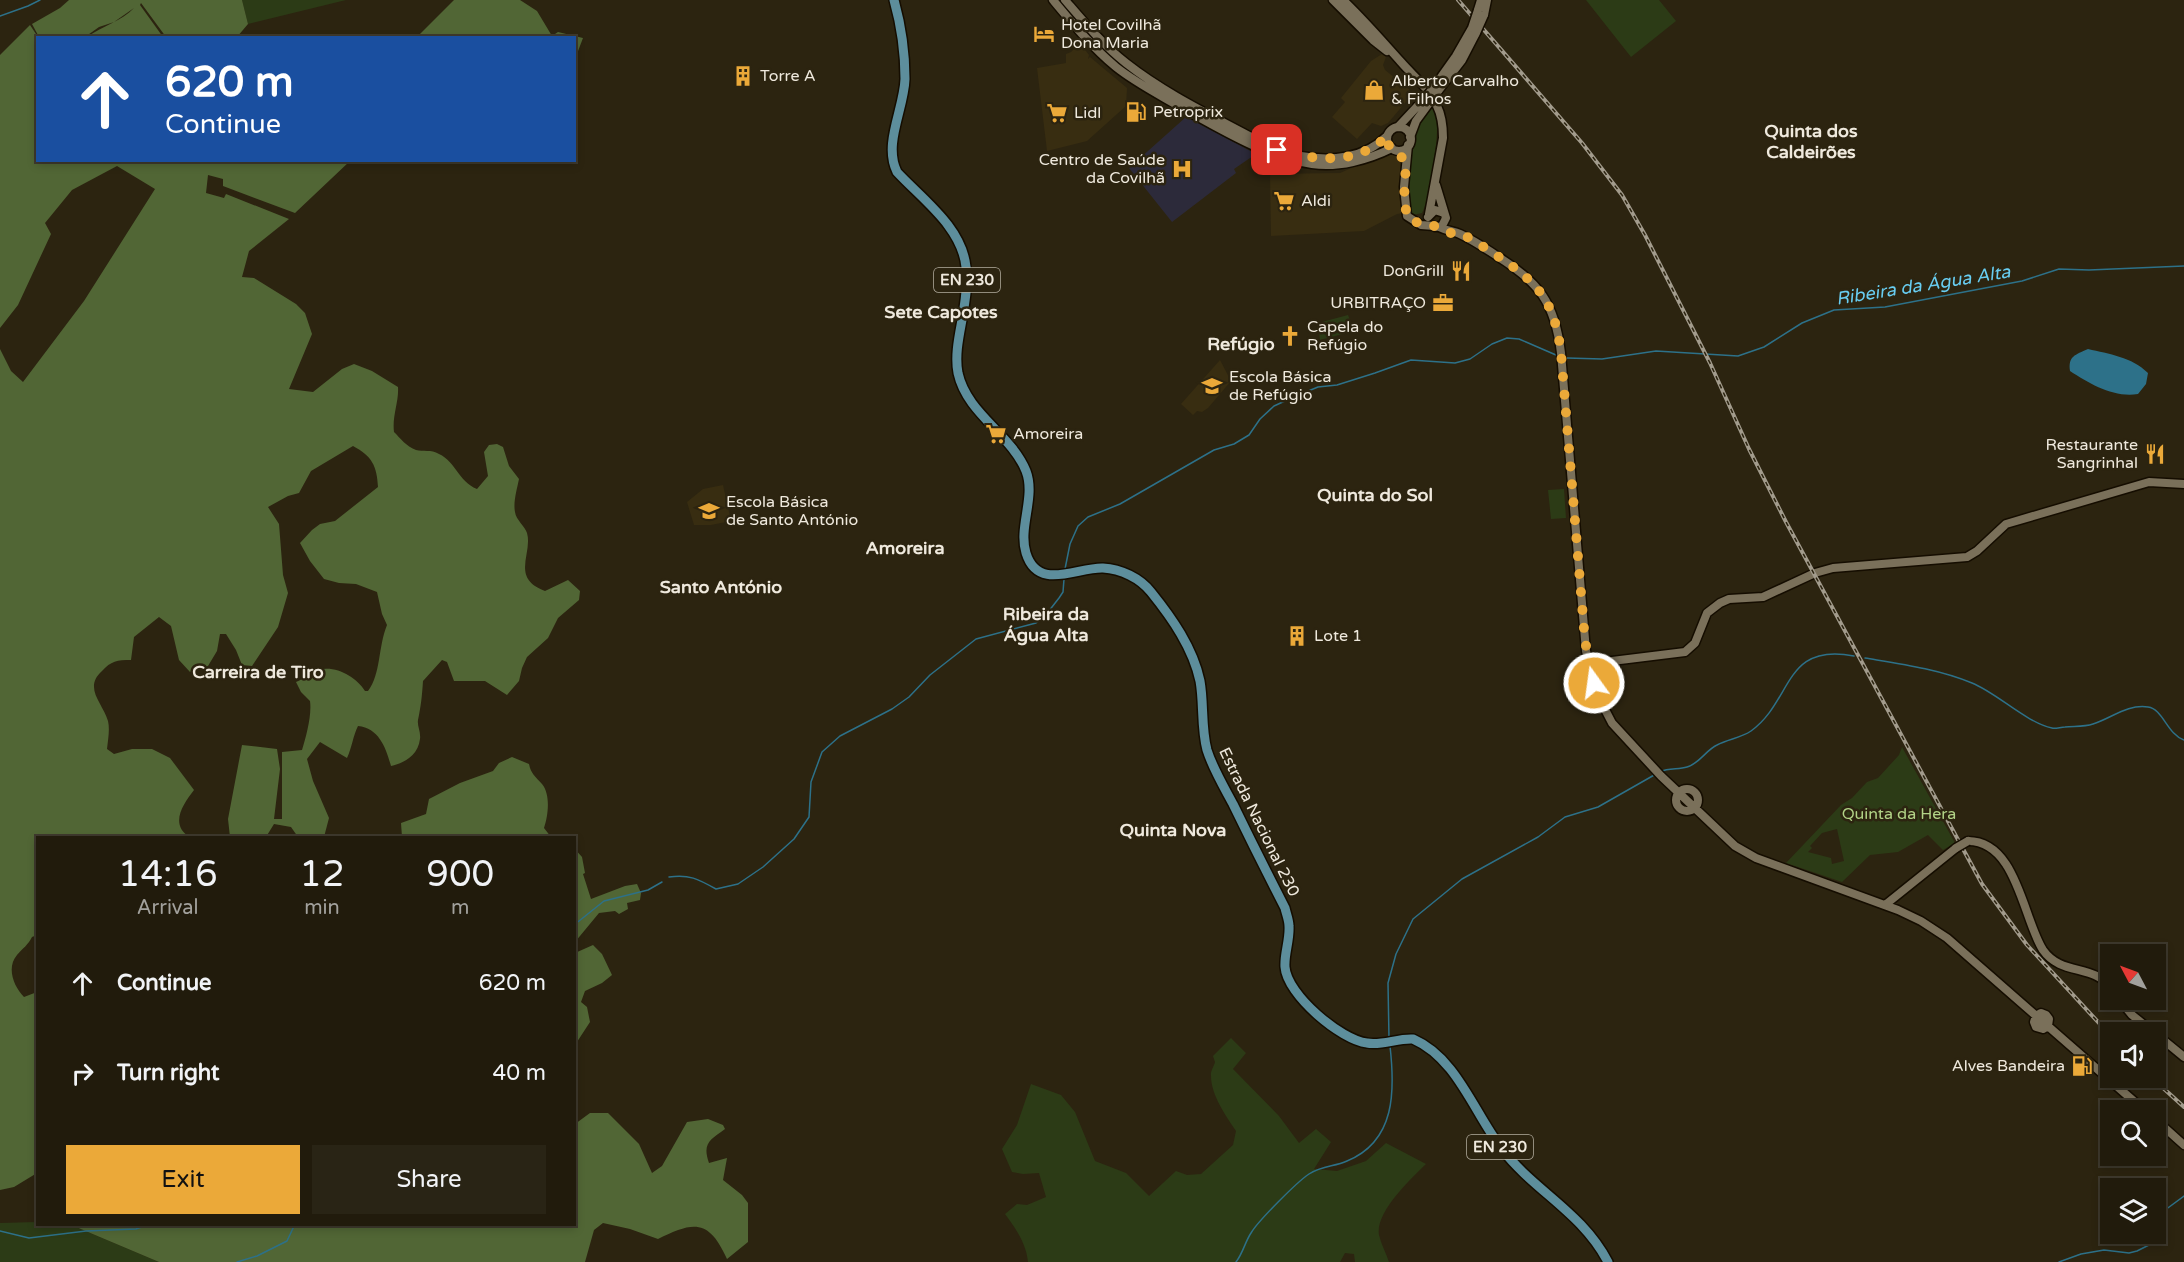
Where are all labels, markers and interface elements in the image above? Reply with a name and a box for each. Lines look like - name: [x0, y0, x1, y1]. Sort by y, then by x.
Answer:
- place label: Hotel Covilhã Dona Maria: [1061, 15, 1161, 53]
- hotel icon: Hotel Covilhã Dona Maria: [1032, 22, 1056, 46]
- text: 620 m: [165, 57, 294, 108]
- icon: ahead: [66, 60, 144, 138]
- building icon: Torre A: [731, 64, 755, 88]
- place label: Torre A: [760, 66, 816, 86]
- place label: Alberto Carvalho & Filhos: [1391, 71, 1519, 109]
- shop icon: Alberto Carvalho & Filhos: [1362, 78, 1386, 102]
- fuel station icon: Petroprix: [1124, 100, 1148, 124]
- supermarket icon: Lidl: [1045, 101, 1069, 125]
- place label: Petroprix: [1153, 102, 1223, 122]
- place label: Lidl: [1074, 103, 1101, 123]
- text: Continue: [165, 108, 281, 141]
- district label: Quinta dos Caldeirões: [1764, 120, 1858, 163]
- pin: [1251, 124, 1302, 175]
- icon: arrive: [1260, 133, 1293, 166]
- place label: Centro de Saúde da Covilhã: [1039, 150, 1165, 188]
- hospital icon: Centro de Saúde da Covilhã: [1170, 157, 1194, 181]
- supermarket icon: Aldi: [1272, 189, 1296, 213]
- place label: Aldi: [1301, 191, 1331, 211]
- restaurant icon: DonGrill: [1449, 259, 1473, 283]
- water label: Ribeira da Água Alta: [1834, 260, 2013, 310]
- place label: DonGrill: [1383, 261, 1444, 281]
- road number: EN 230: [934, 268, 1000, 292]
- office icon: URBITRAÇO: [1431, 291, 1455, 315]
- place label: URBITRAÇO: [1330, 293, 1426, 313]
- district label: Sete Capotes: [884, 301, 998, 323]
- place label: Capela do Refúgio: [1307, 317, 1383, 355]
- church icon: Capela do Refúgio: [1278, 324, 1302, 348]
- district label: Refúgio: [1207, 333, 1275, 355]
- place label: Escola Básica de Refúgio: [1229, 367, 1331, 405]
- school or university icon: Escola Básica de Refúgio: [1200, 374, 1224, 398]
- supermarket icon: Amoreira: [984, 422, 1008, 446]
- place label: Amoreira: [1013, 424, 1083, 444]
- place label: Restaurante Sangrinhal: [2045, 435, 2138, 473]
- restaurant icon: Restaurante Sangrinhal: [2143, 442, 2167, 466]
- district label: Quinta do Sol: [1317, 484, 1433, 506]
- place label: Escola Básica de Santo António: [726, 492, 858, 530]
- school or university icon: Escola Básica de Santo António: [697, 499, 721, 523]
- district label: Amoreira: [865, 537, 945, 559]
- district label: Santo António: [660, 576, 782, 598]
- district label: Ribeira da Água Alta: [1003, 603, 1089, 646]
- building icon: Lote 1: [1285, 624, 1309, 648]
- place label: Lote 1: [1314, 626, 1362, 646]
- position arrow: [1562, 651, 1626, 715]
- district label: Carreira de Tiro: [192, 661, 324, 683]
- street label: Estrada Nacional 230: [1214, 744, 1304, 900]
- park label: Quinta da Hera: [1842, 804, 1956, 824]
- district label: Quinta Nova: [1120, 819, 1226, 841]
- text: 14:16: [118, 853, 218, 896]
- text: 12: [299, 853, 345, 896]
- text: 900: [426, 853, 494, 896]
- text: Arrival: [137, 896, 199, 920]
- text: min: [304, 896, 340, 920]
- text: m: [451, 896, 469, 920]
- north arrow: [2100, 944, 2166, 1010]
- map controls: [2100, 944, 2166, 1244]
- icon: ahead: [66, 967, 99, 1000]
- text: Continue: [117, 970, 212, 996]
- text: 620 m: [479, 970, 546, 996]
- button: sound: [2100, 1022, 2166, 1088]
- fuel station icon: Alves Bandeira: [2070, 1054, 2094, 1078]
- place label: Alves Bandeira: [1952, 1056, 2065, 1076]
- icon: right: [66, 1057, 99, 1090]
- text: Turn right: [117, 1060, 219, 1086]
- text: 40 m: [492, 1060, 546, 1086]
- button: search: [2100, 1100, 2166, 1166]
- road number: EN 230: [1467, 1135, 1533, 1159]
- button: Exit: [66, 1145, 300, 1214]
- button: Share: [312, 1145, 546, 1214]
- button: layers: [2100, 1178, 2166, 1244]

